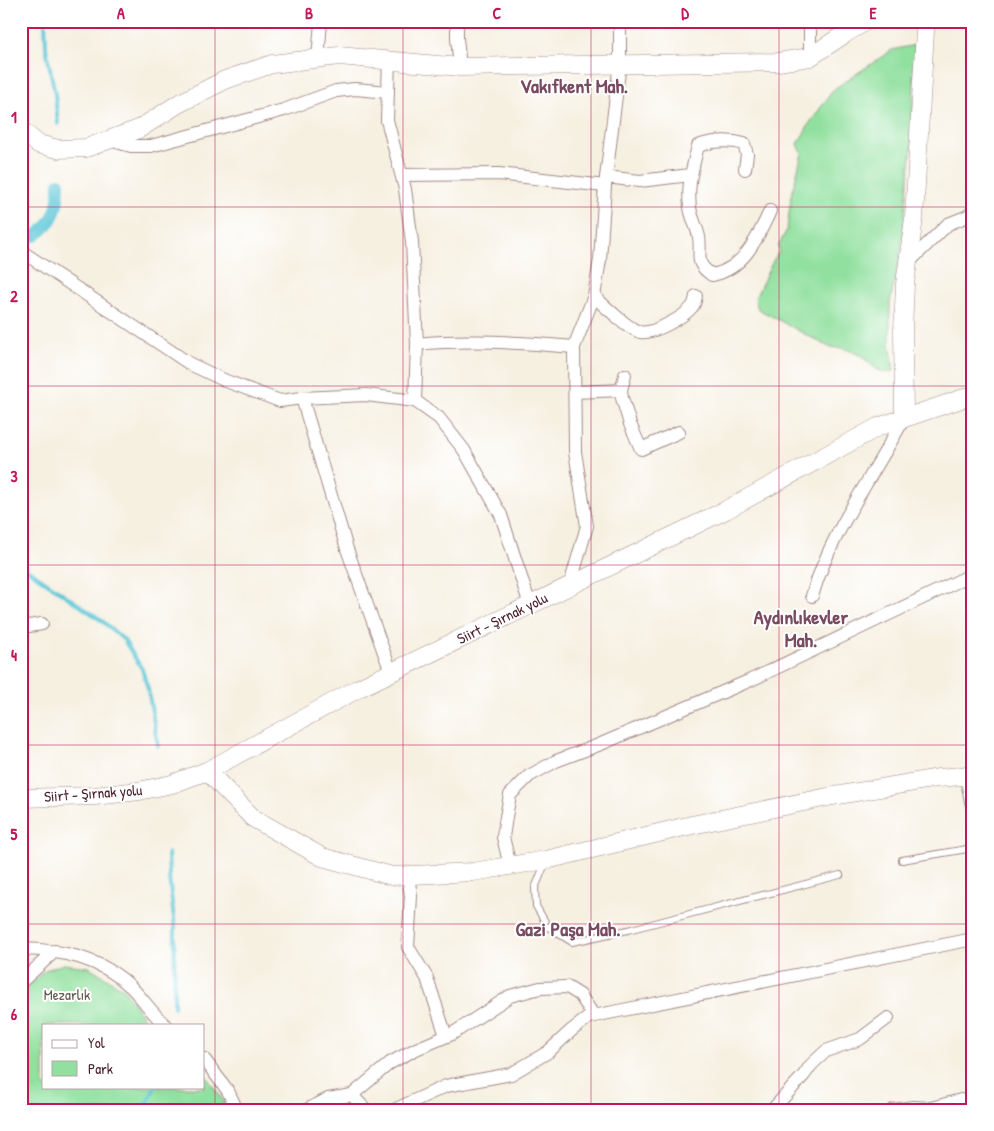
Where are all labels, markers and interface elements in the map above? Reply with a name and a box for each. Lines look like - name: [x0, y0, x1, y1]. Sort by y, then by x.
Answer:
- text: A: [117, 2, 125, 24]
- text: B: [305, 2, 313, 24]
- text: C: [493, 2, 502, 24]
- text: D: [681, 2, 689, 24]
- text: E: [869, 2, 877, 24]
- district label: Vakıfkent Mah.: [520, 72, 628, 99]
- text: 1: [11, 106, 17, 128]
- text: 2: [10, 285, 18, 307]
- text: 3: [10, 465, 18, 487]
- street label: Siirt - Şırnak yolu: [453, 587, 551, 649]
- district label: Aydınlıkevler Mah.: [754, 603, 849, 653]
- text: 4: [11, 644, 17, 666]
- street label: Siirt - Şırnak yolu: [43, 779, 143, 807]
- text: 5: [11, 823, 18, 845]
- district label: Gazi Paşa Mah.: [515, 915, 621, 942]
- park label: Mezarlık: [44, 984, 90, 1005]
- text: 6: [11, 1003, 18, 1025]
- legend: [42, 1024, 205, 1088]
- text: Yol: [88, 1032, 105, 1053]
- text: Park: [88, 1058, 113, 1079]

